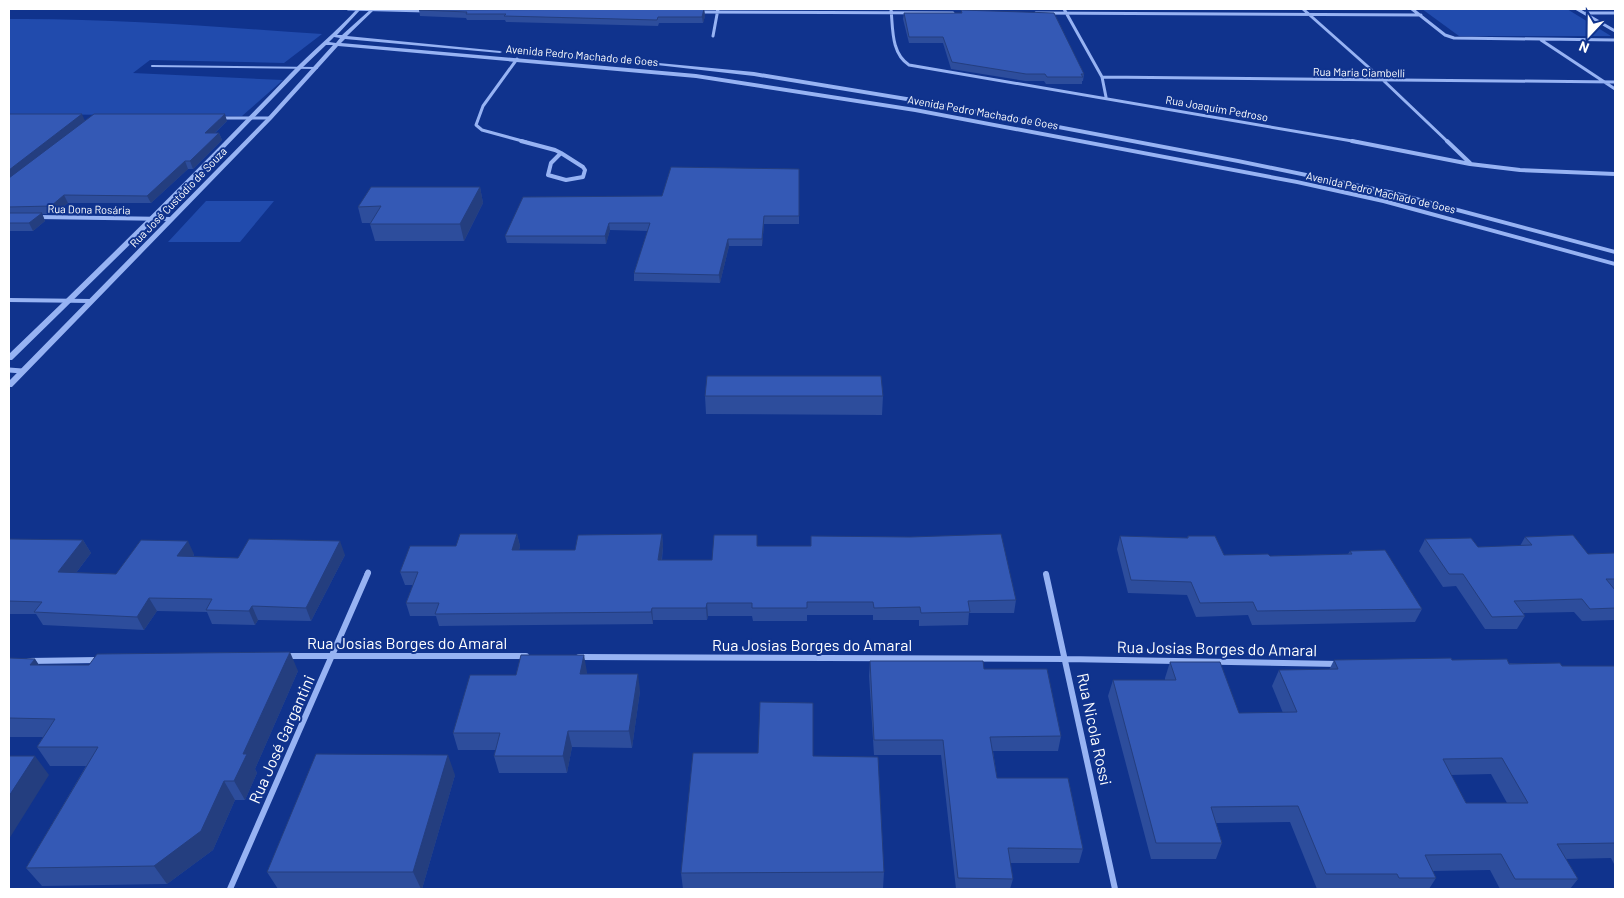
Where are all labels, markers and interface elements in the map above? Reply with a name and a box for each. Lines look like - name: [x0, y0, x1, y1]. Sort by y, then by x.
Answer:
- north arrow: [1564, 10, 1614, 60]
- text: N: [1576, 38, 1591, 57]
- street label: Avenida Pedro Machado de Goes: [505, 42, 659, 68]
- street label: Rua Maria Ciambelli: [1313, 65, 1406, 79]
- street label: Avenida Pedro Machado de Goes: [907, 92, 1059, 132]
- street label: Rua Joaquim Pedroso: [1165, 93, 1269, 123]
- street label: Rua José Custódio de Souza: [127, 144, 229, 250]
- street label: Avenida Pedro Machado de Goes: [1305, 168, 1457, 216]
- street label: Rua Dona Rosária: [47, 202, 131, 216]
- street label: Rua Josias Borges do Amaral: [307, 633, 507, 652]
- street label: Rua Josias Borges do Amaral: [712, 635, 912, 654]
- street label: Rua Josias Borges do Amaral: [1117, 637, 1317, 659]
- street label: Rua Nicola Rossi: [1074, 671, 1116, 787]
- street label: Rua José Gargantini: [244, 672, 318, 806]

